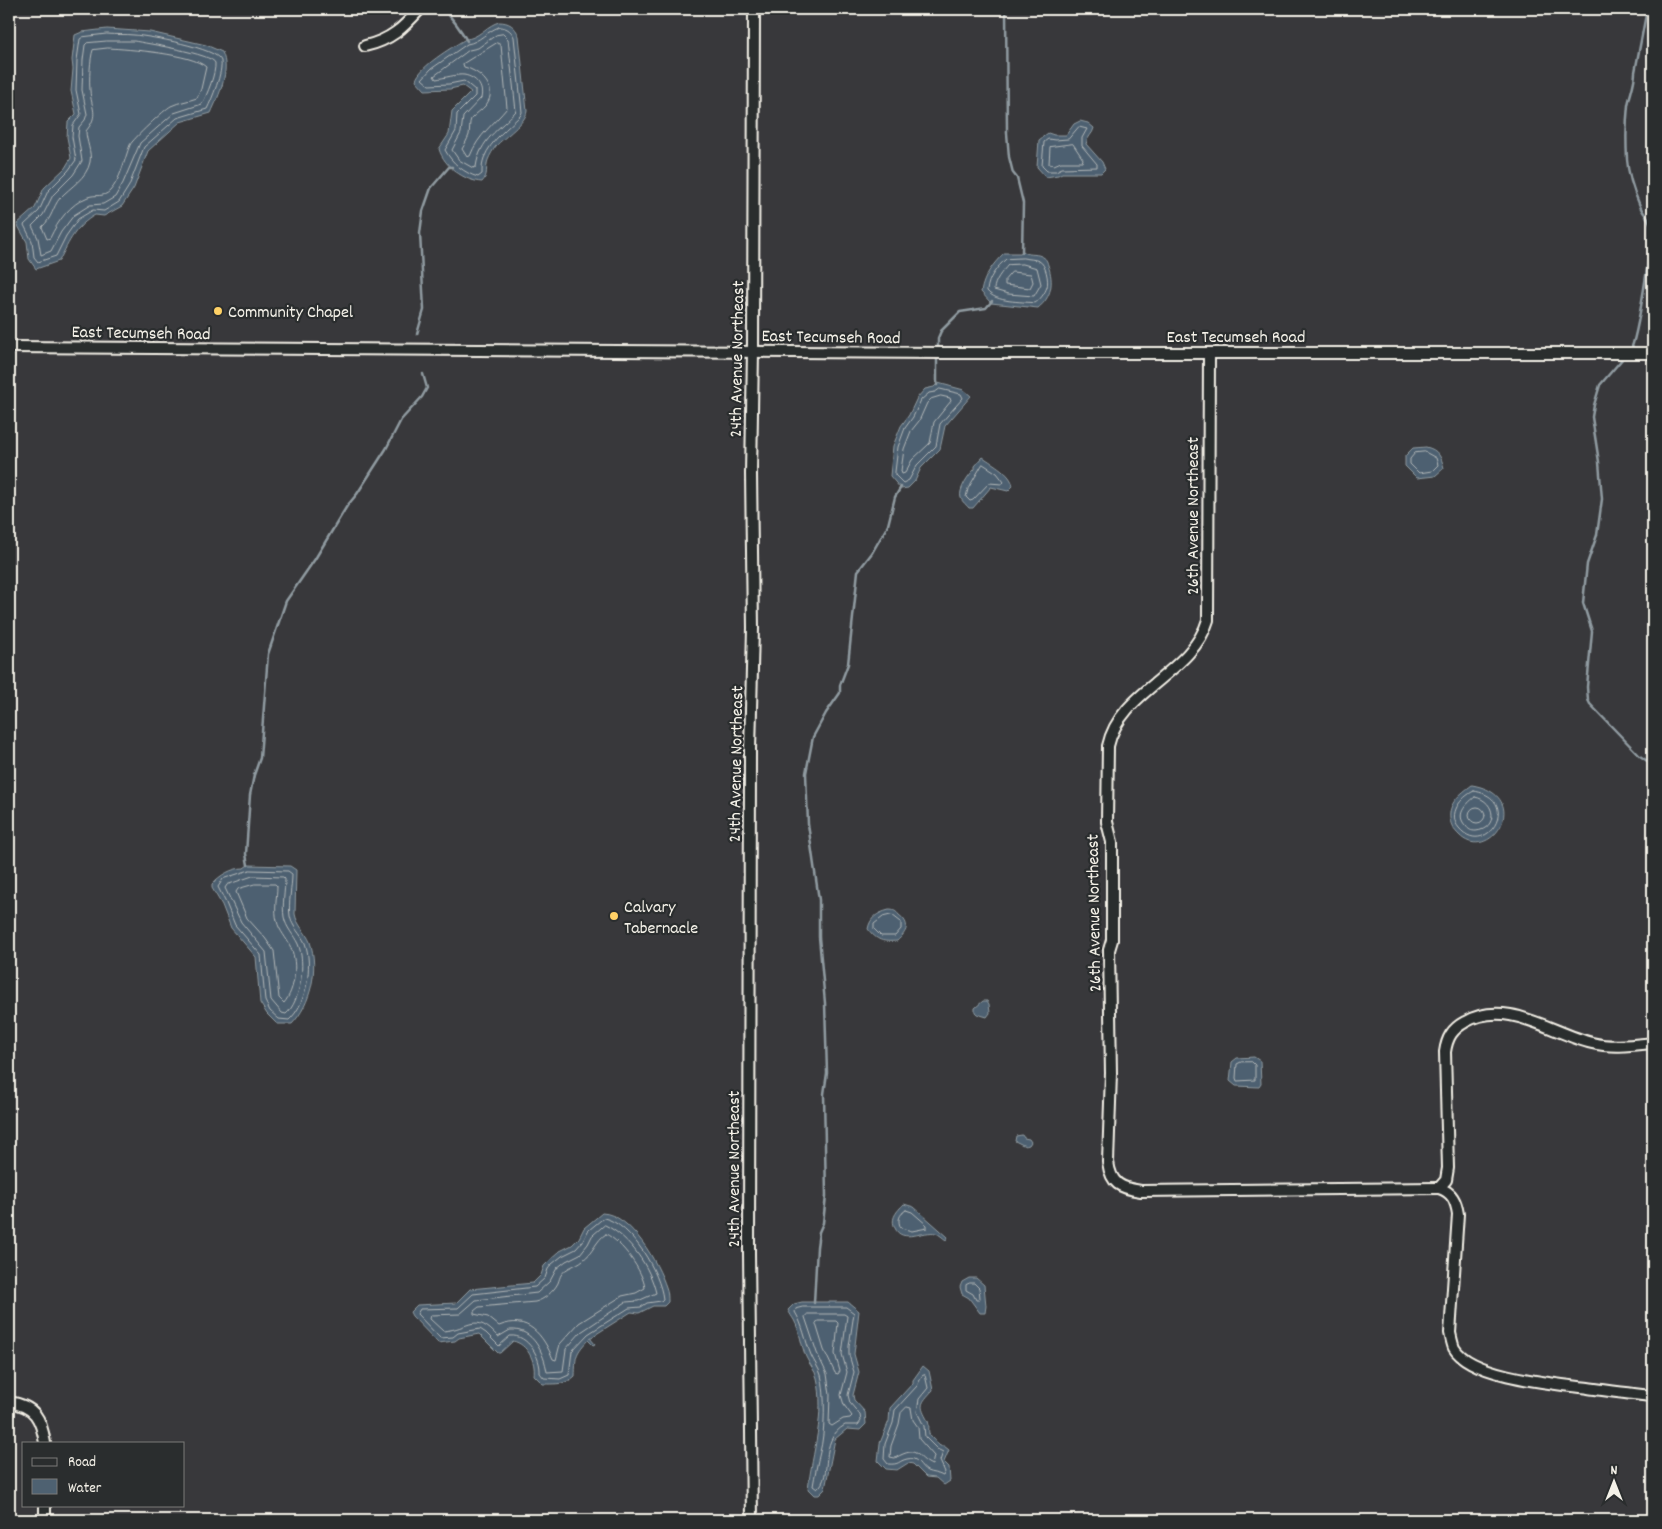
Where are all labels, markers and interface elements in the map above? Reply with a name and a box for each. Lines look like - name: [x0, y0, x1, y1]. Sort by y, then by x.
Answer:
- street label: 24th Avenue Northeast: [725, 280, 752, 438]
- place label: Community Chapel: [228, 301, 354, 326]
- marker: Community Chapel: [212, 305, 224, 317]
- street label: East Tecumseh Road: [71, 321, 211, 348]
- street label: East Tecumseh Road: [761, 325, 901, 352]
- street label: East Tecumseh Road: [1167, 326, 1305, 351]
- street label: 26th Avenue Northeast: [1182, 437, 1207, 595]
- street label: 24th Avenue Northeast: [724, 685, 751, 843]
- street label: 26th Avenue Northeast: [1082, 833, 1109, 992]
- place label: Calvary Tabernacle: [624, 896, 698, 942]
- marker: Calvary Tabernacle: [608, 910, 620, 922]
- street label: 24th Avenue Northeast: [723, 1090, 748, 1247]
- legend: [22, 1442, 185, 1506]
- text: Road: [68, 1452, 96, 1474]
- north arrow: [1590, 1456, 1640, 1506]
- text: N: [1611, 1461, 1618, 1481]
- text: Water: [68, 1478, 102, 1500]

